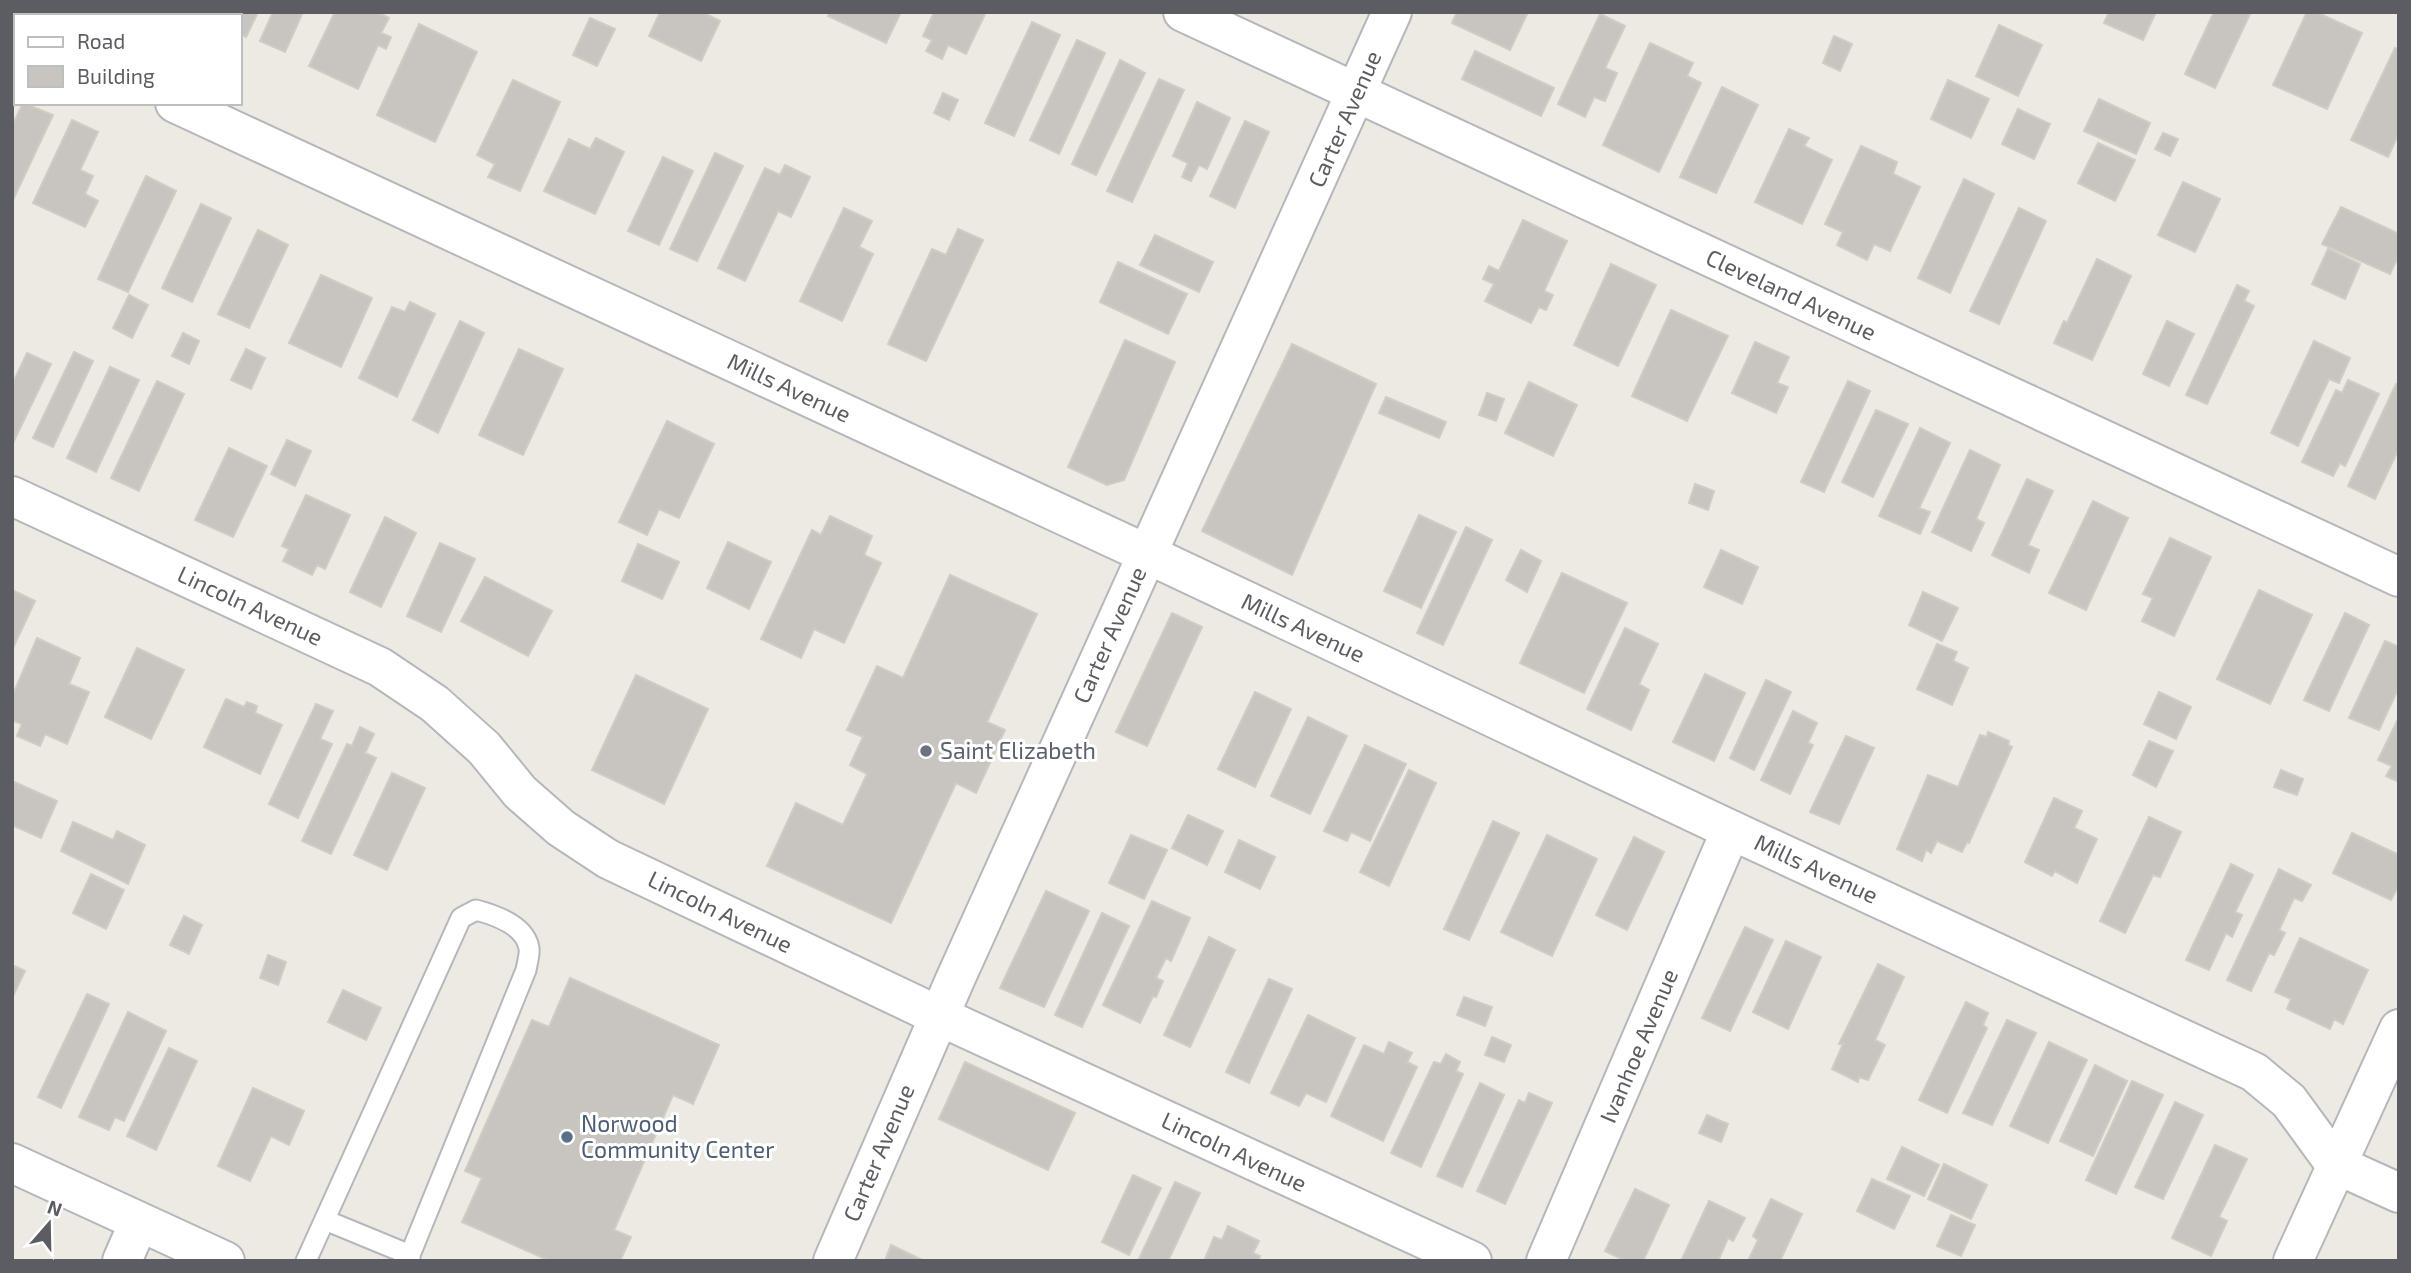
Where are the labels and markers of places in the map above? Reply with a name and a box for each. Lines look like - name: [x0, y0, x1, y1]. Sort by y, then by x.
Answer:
- place label: Saint Elizabeth: [940, 736, 1096, 764]
- marker: Saint Elizabeth: [918, 743, 934, 759]
- place label: Norwood Community Center: [581, 1109, 774, 1163]
- marker: Norwood Community Center: [559, 1129, 575, 1145]

